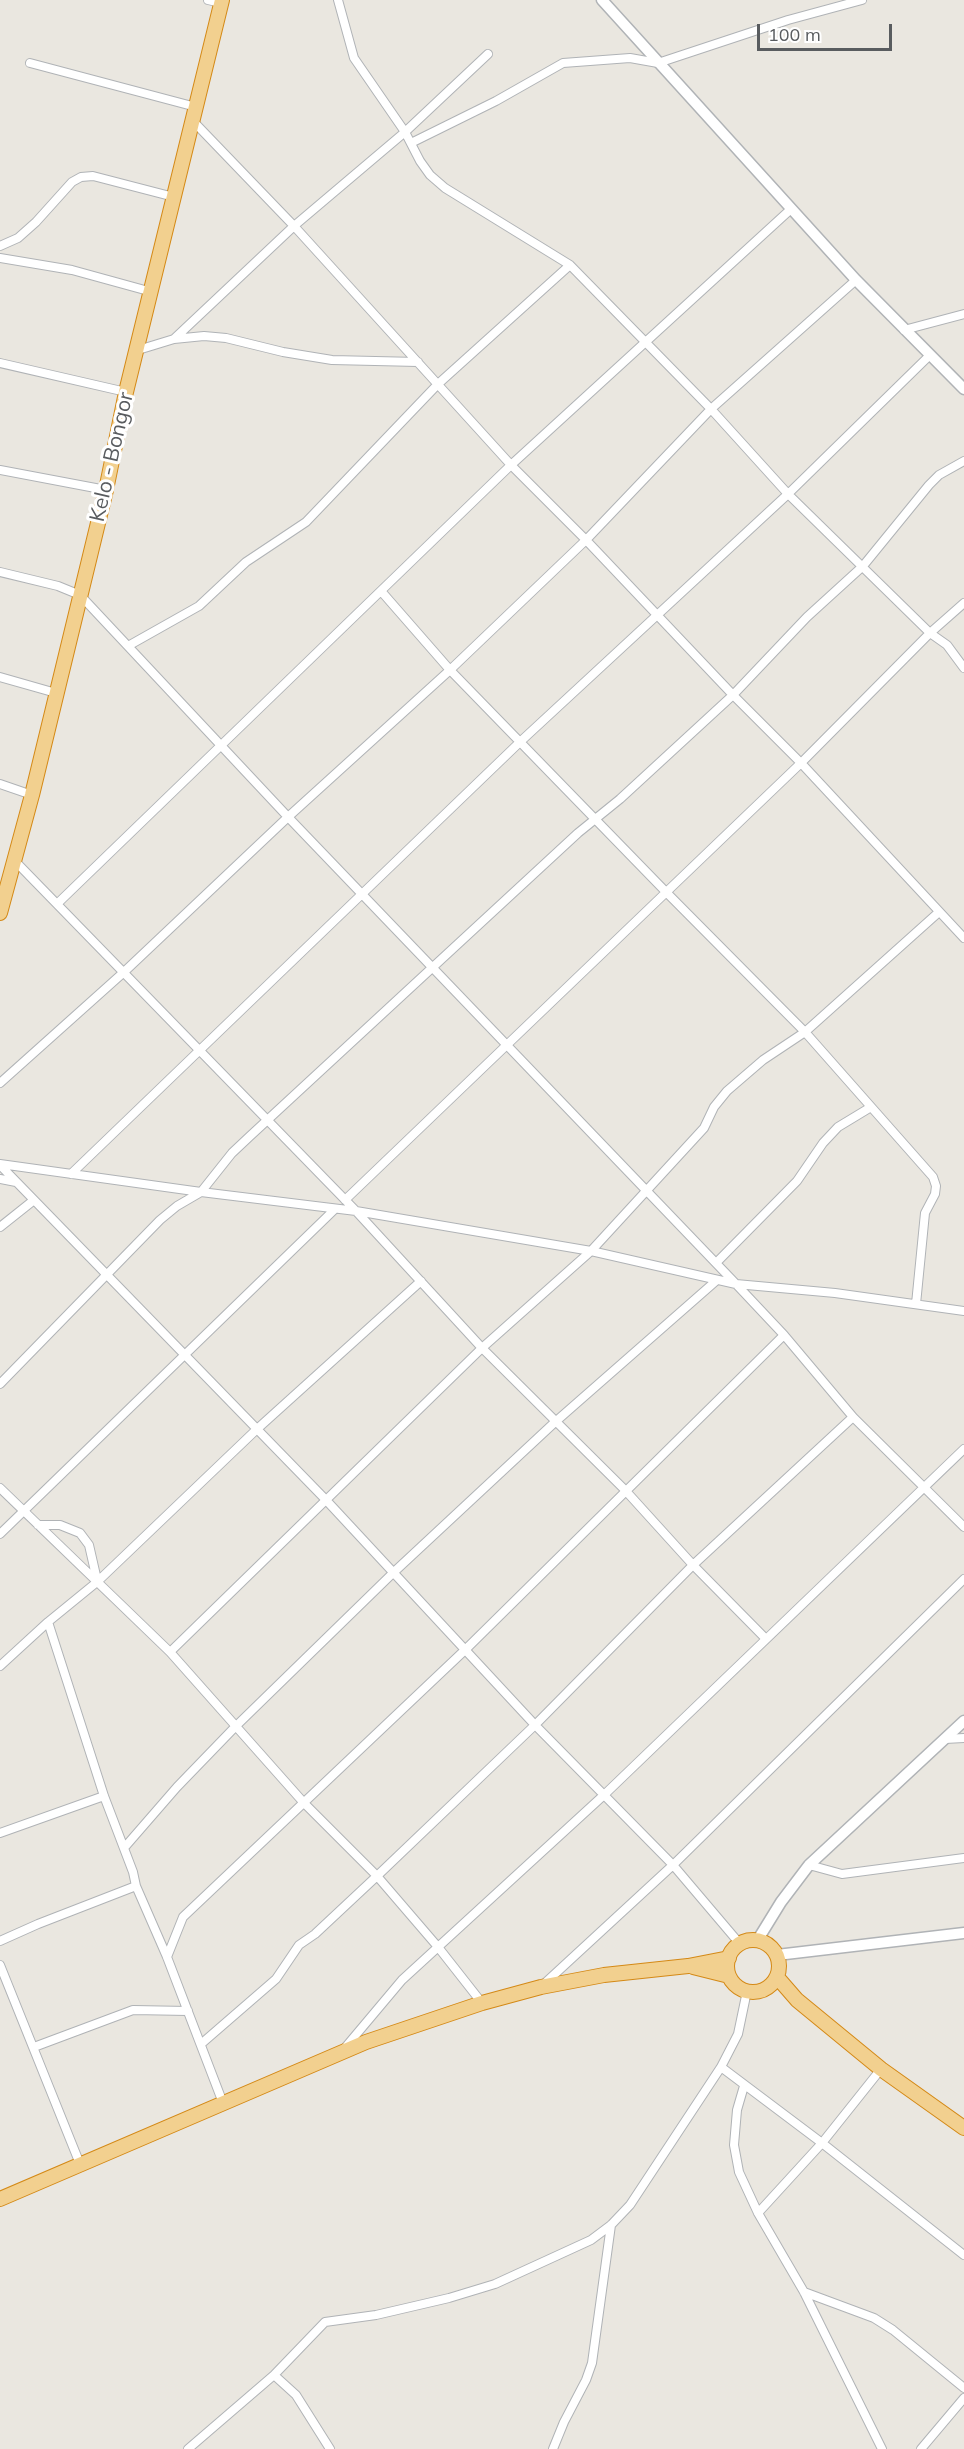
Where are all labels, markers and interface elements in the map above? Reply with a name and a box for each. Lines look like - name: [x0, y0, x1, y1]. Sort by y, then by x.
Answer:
- scale bar: [760, 12, 895, 50]
- text: 100 m: [768, 23, 821, 46]
- street label: Kelo - Bongor: [85, 390, 139, 524]

